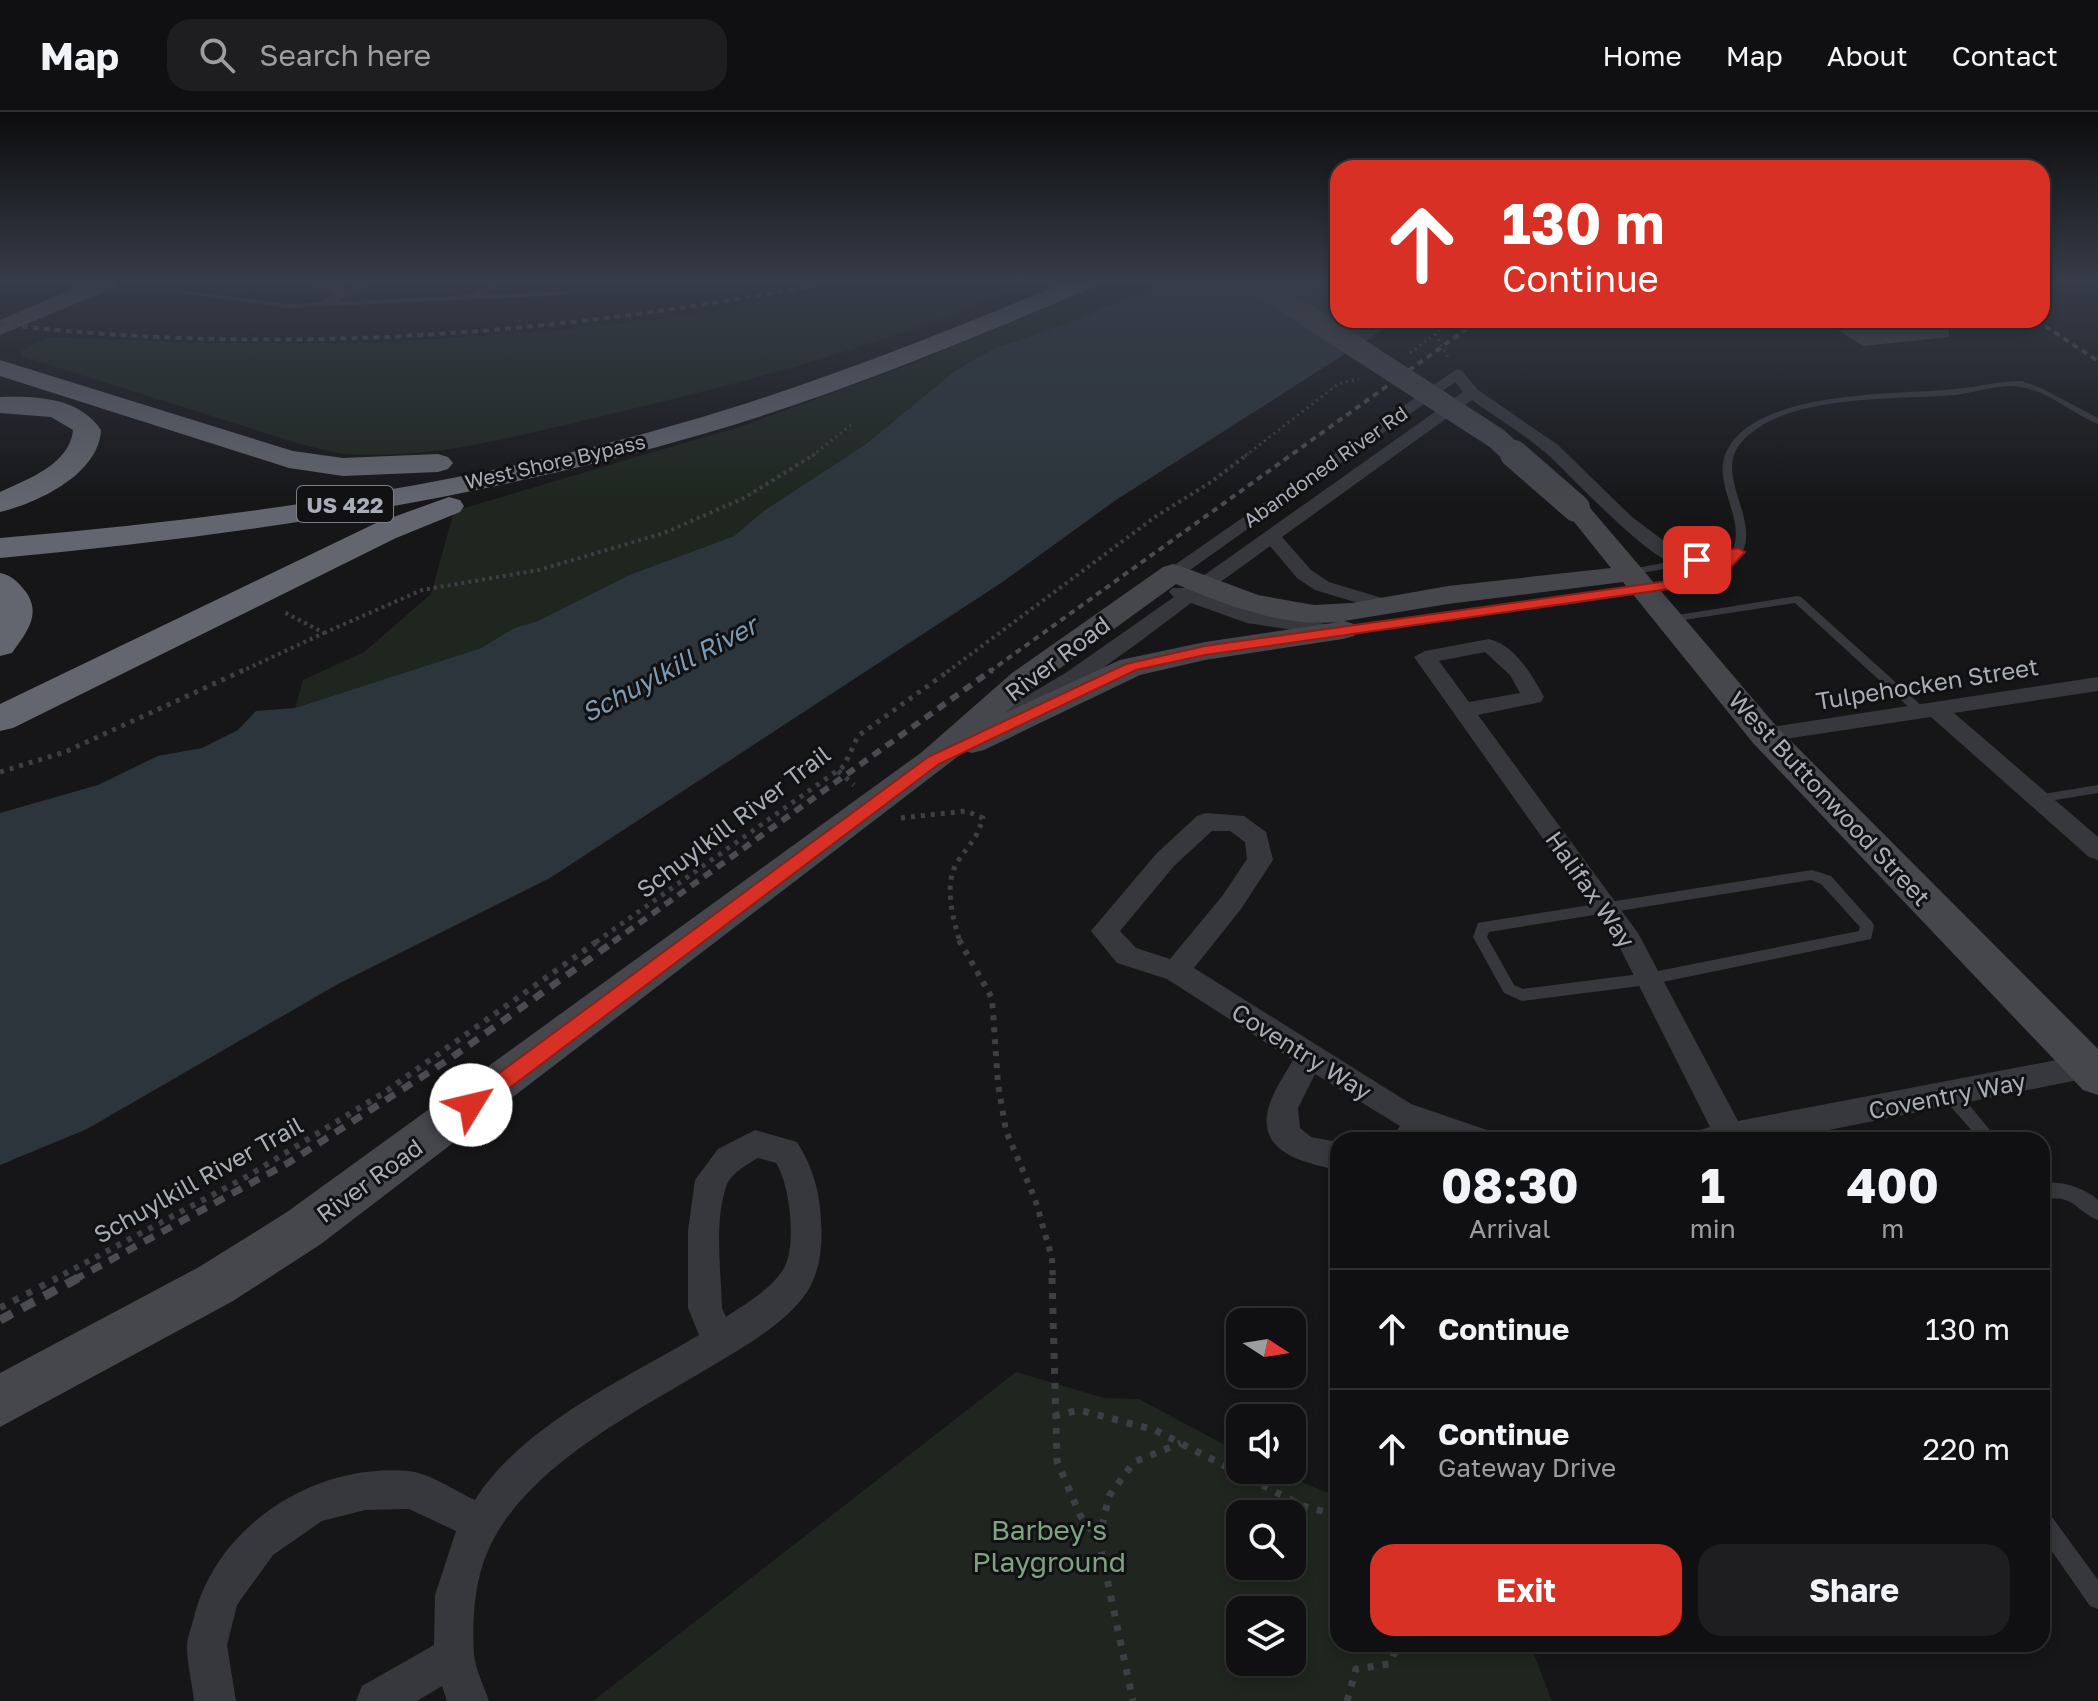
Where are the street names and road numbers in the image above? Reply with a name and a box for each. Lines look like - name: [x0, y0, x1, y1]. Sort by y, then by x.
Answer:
- street label: Abandoned River Rd: [1238, 400, 1412, 532]
- street label: West Shore Bypass: [463, 429, 647, 493]
- road number: US 422: [297, 486, 393, 522]
- street label: River Road: [999, 609, 1115, 707]
- street label: Tulpehocken Street: [1814, 651, 2040, 715]
- street label: West Buttonwood Street: [1723, 685, 1937, 911]
- street label: Schuylkill River Trail: [631, 739, 835, 903]
- street label: Halifax Way: [1540, 825, 1642, 953]
- street label: Coventry Way: [1227, 996, 1377, 1106]
- street label: Coventry Way: [1866, 1066, 2028, 1124]
- street label: Schuylkill River Trail: [88, 1109, 308, 1249]
- street label: River Road: [310, 1132, 428, 1228]

